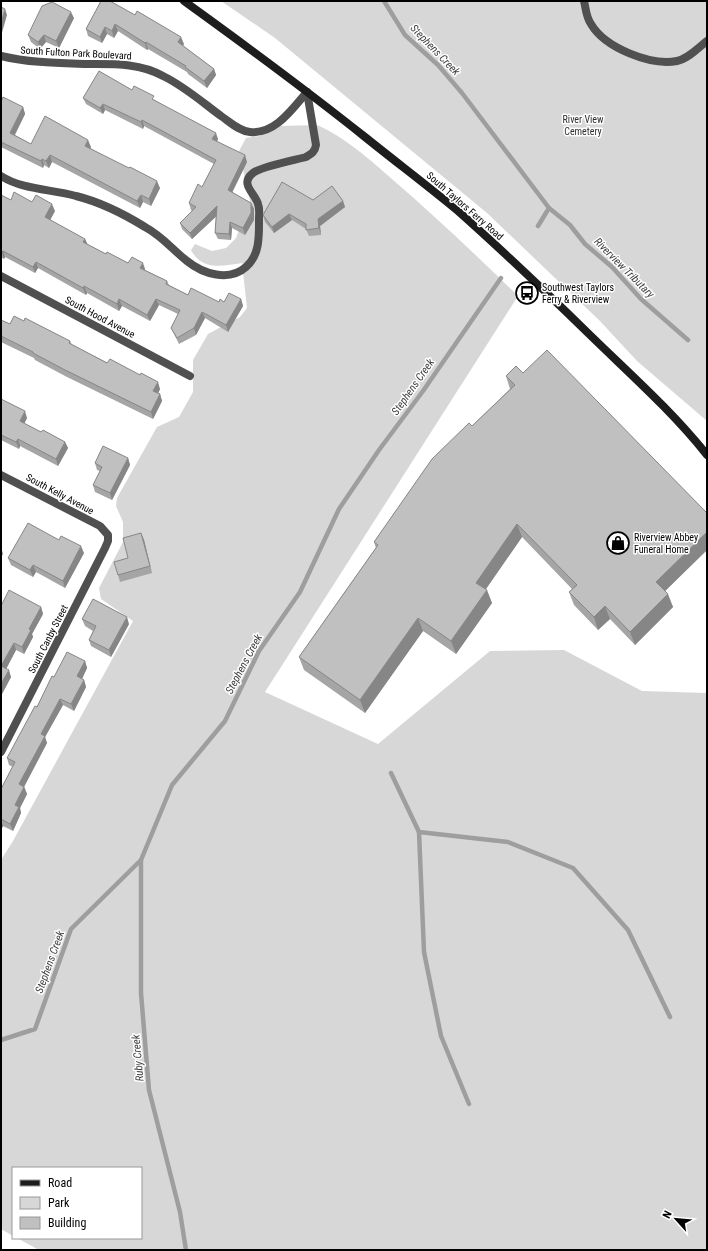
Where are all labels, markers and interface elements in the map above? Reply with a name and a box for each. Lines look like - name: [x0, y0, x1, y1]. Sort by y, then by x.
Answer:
- water label: Stephens Creek: [408, 22, 463, 78]
- street label: South Fulton Park Boulevard: [20, 45, 132, 61]
- park label: River View Cemetery: [563, 114, 604, 137]
- street label: South Taylors Ferry Road: [424, 170, 506, 242]
- water label: Riverview Tributary: [591, 235, 657, 301]
- bus stop icon: Southwest Taylors Ferry & Riverview: [514, 280, 540, 306]
- place label: Southwest Taylors Ferry & Riverview: [542, 282, 615, 305]
- street label: South Hood Avenue: [63, 294, 137, 340]
- water label: Stephens Creek: [389, 356, 437, 418]
- street label: South Kelly Avenue: [24, 472, 96, 517]
- shop icon: Riverview Abbey Funeral Home: [605, 530, 631, 556]
- place label: Riverview Abbey Funeral Home: [634, 532, 698, 555]
- street label: South Canby Street: [26, 603, 70, 675]
- water label: Stephens Creek: [223, 632, 265, 696]
- water label: Stephens Creek: [33, 929, 67, 995]
- water label: Ruby Creek: [129, 1034, 147, 1082]
- legend: [12, 1167, 142, 1239]
- text: Road: [48, 1176, 72, 1190]
- text: Park: [48, 1196, 70, 1210]
- north arrow: [656, 1199, 696, 1239]
- text: N: [660, 1209, 675, 1221]
- text: Building: [48, 1216, 86, 1230]

